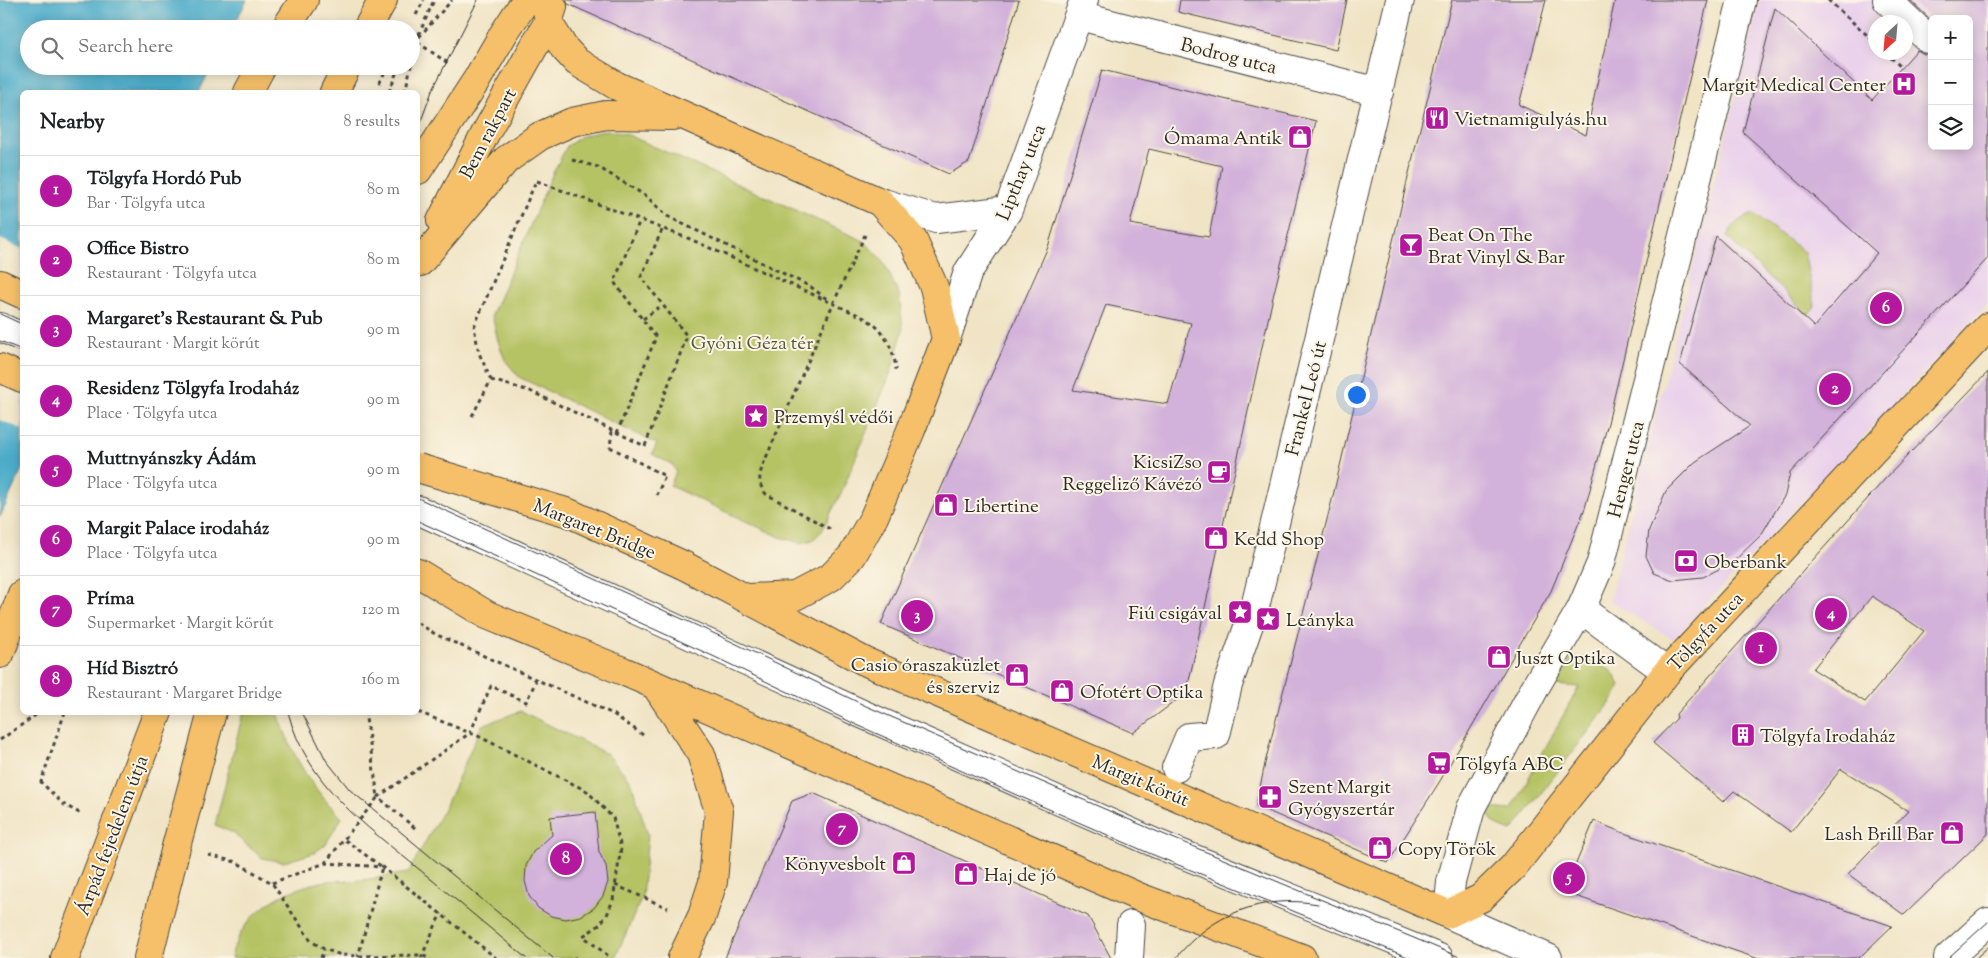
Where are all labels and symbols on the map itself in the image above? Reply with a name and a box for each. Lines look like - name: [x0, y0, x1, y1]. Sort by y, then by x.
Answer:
- north arrow: [1868, 15, 1913, 60]
- street label: Bodrog utca: [1177, 32, 1280, 83]
- hospital icon: Margit Medical Center: [1891, 71, 1917, 97]
- place label: Margit Medical Center: [1702, 73, 1886, 100]
- street label: Bem rakpart: [454, 84, 525, 184]
- restaurant icon: Vietnamigulyás.hu: [1424, 105, 1450, 131]
- place label: Vietnamigulyás.hu: [1454, 107, 1608, 134]
- street label: Lipthay utca: [991, 121, 1054, 225]
- shop icon: Ómama Antik: [1287, 124, 1313, 150]
- place label: Ómama Antik: [1164, 126, 1283, 153]
- place label: Beat On The Brat Vinyl & Bar: [1428, 223, 1565, 272]
- bar icon: Beat On The Brat Vinyl & Bar: [1398, 232, 1424, 258]
- pin: 6: [1870, 289, 1902, 327]
- park label: Gyóni Géza tér: [691, 331, 813, 358]
- street label: Frankel Leó út: [1280, 338, 1335, 459]
- pin: 2: [1819, 370, 1851, 408]
- your location: [1344, 382, 1370, 408]
- place icon: Przemyśl védői: [743, 403, 769, 429]
- place label: Przemyśl védői: [774, 405, 894, 432]
- street label: Henger utca: [1602, 418, 1653, 521]
- place label: KicsiZso Reggeliző Kávézó: [1063, 450, 1202, 499]
- cafe icon: KicsiZso Reggeliző Kávézó: [1206, 459, 1232, 485]
- shop icon: Libertine: [933, 492, 959, 518]
- street label: Margaret Bridge: [529, 493, 660, 567]
- place label: Libertine: [964, 494, 1039, 521]
- shop icon: Kedd Shop: [1203, 525, 1229, 551]
- place label: Kedd Shop: [1234, 527, 1324, 554]
- bank icon: Oberbank: [1673, 548, 1699, 574]
- place label: Oberbank: [1704, 550, 1788, 577]
- street label: Tölgyfa utca: [1663, 587, 1751, 678]
- pin: 4: [1815, 595, 1847, 633]
- pin: 3: [901, 597, 933, 635]
- place icon: Fiú csigával: [1227, 599, 1253, 625]
- place label: Fiú csigával: [1128, 601, 1222, 628]
- place icon: Leányka: [1255, 606, 1281, 632]
- place label: Leányka: [1286, 608, 1354, 635]
- pin: 1: [1745, 629, 1777, 667]
- shop icon: Juszt Optika: [1486, 644, 1512, 670]
- place label: Juszt Optika: [1515, 646, 1616, 673]
- place label: Casio óraszaküzlet és szerviz: [851, 653, 1000, 702]
- shop icon: Casio óraszaküzlet és szerviz: [1004, 662, 1030, 688]
- shop icon: Ofotért Optika: [1049, 678, 1075, 704]
- place label: Ofotért Optika: [1080, 680, 1204, 707]
- building icon: Tölgyfa Irodaház: [1730, 722, 1756, 748]
- place label: Tölgyfa Irodaház: [1760, 724, 1896, 751]
- street label: Margit körút: [1087, 750, 1193, 815]
- supermarket icon: Tölgyfa ABC: [1426, 750, 1452, 776]
- street label: Árpád fejedelem útja: [70, 752, 156, 920]
- place label: Tölgyfa ABC: [1456, 752, 1564, 779]
- place label: Szent Margit Gyógyszertár: [1288, 775, 1395, 824]
- pharmacy icon: Szent Margit Gyógyszertár: [1257, 784, 1283, 810]
- pin: 7: [826, 810, 858, 848]
- shop icon: Lash Brill Bar: [1939, 820, 1965, 846]
- place label: Lash Brill Bar: [1824, 822, 1934, 849]
- shop icon: Copy Török: [1367, 835, 1393, 861]
- place label: Copy Török: [1398, 837, 1497, 864]
- pin: 8: [550, 840, 582, 878]
- shop icon: Könyvesbolt: [891, 850, 917, 876]
- place label: Könyvesbolt: [785, 852, 886, 879]
- pin: 5: [1553, 859, 1585, 897]
- shop icon: Haj de jó: [953, 861, 979, 887]
- place label: Haj de jó: [984, 863, 1056, 890]

